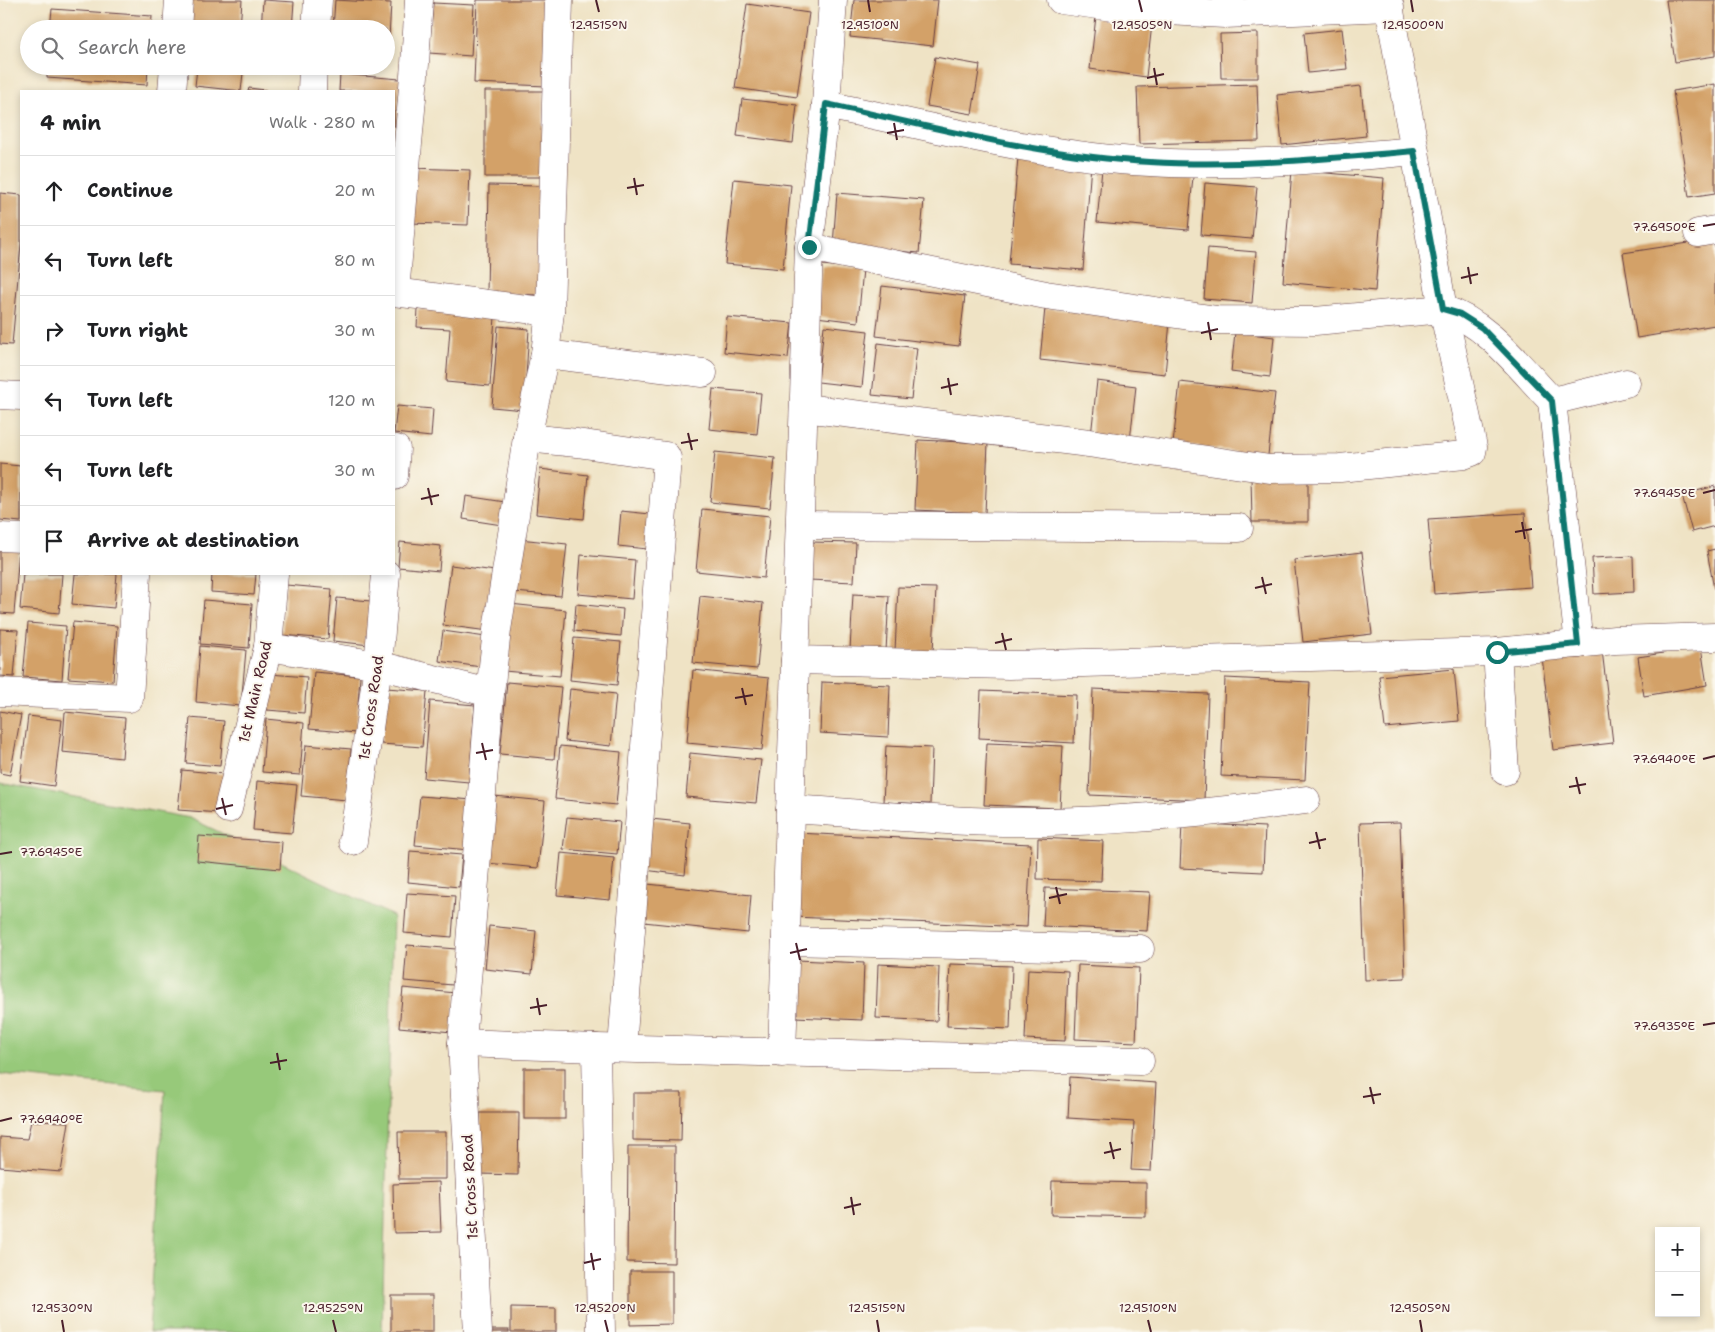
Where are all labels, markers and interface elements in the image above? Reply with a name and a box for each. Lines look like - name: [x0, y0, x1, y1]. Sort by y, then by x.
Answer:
- text: 12.9515°N: [571, 17, 628, 33]
- text: 12.9510°N: [841, 17, 899, 33]
- text: 12.9505°N: [1112, 17, 1172, 33]
- text: 12.9500°N: [1382, 17, 1444, 33]
- search box: [20, 20, 395, 75]
- icon: search: [38, 34, 66, 62]
- text: Search here: [78, 35, 187, 60]
- text: 4 min: [40, 109, 101, 137]
- text: Walk · 280 m: [269, 112, 375, 133]
- icon: ahead: [40, 177, 68, 205]
- text: Continue: [87, 178, 173, 203]
- text: 20 m: [334, 180, 375, 201]
- text: 77.6950°E: [1633, 219, 1695, 235]
- route end: [798, 236, 821, 259]
- icon: left: [40, 247, 68, 275]
- text: Turn left: [87, 248, 173, 273]
- text: 80 m: [334, 250, 375, 271]
- icon: right: [40, 317, 68, 345]
- text: Turn right: [87, 318, 188, 343]
- text: 30 m: [334, 320, 375, 341]
- icon: left: [40, 387, 68, 415]
- text: Turn left: [87, 388, 173, 413]
- text: 120 m: [328, 390, 375, 411]
- icon: left: [40, 457, 68, 485]
- text: Turn left: [87, 458, 173, 483]
- text: 30 m: [334, 460, 375, 481]
- text: 77.6945°E: [1633, 485, 1695, 501]
- icon: arrive: [40, 527, 68, 555]
- text: Arrive at destination: [87, 528, 299, 553]
- street label: 1st Main Road: [234, 639, 277, 745]
- route start: [1486, 641, 1509, 664]
- street label: 1st Cross Road: [354, 654, 388, 762]
- text: 77.6940°E: [1632, 751, 1696, 767]
- text: 77.6945°E: [20, 844, 82, 860]
- text: 77.6935°E: [1633, 1018, 1695, 1034]
- text: 77.6940°E: [19, 1111, 83, 1127]
- street label: 1st Cross Road: [457, 1133, 483, 1240]
- map controls: [1655, 1227, 1700, 1317]
- button: +: [1655, 1227, 1700, 1272]
- button: −: [1655, 1272, 1700, 1317]
- text: 12.9530°N: [31, 1300, 93, 1316]
- text: 12.9525°N: [303, 1300, 363, 1316]
- text: 12.9520°N: [574, 1300, 636, 1316]
- text: 12.9515°N: [849, 1300, 906, 1316]
- text: 12.9510°N: [1119, 1300, 1177, 1316]
- text: 12.9505°N: [1390, 1300, 1450, 1316]

